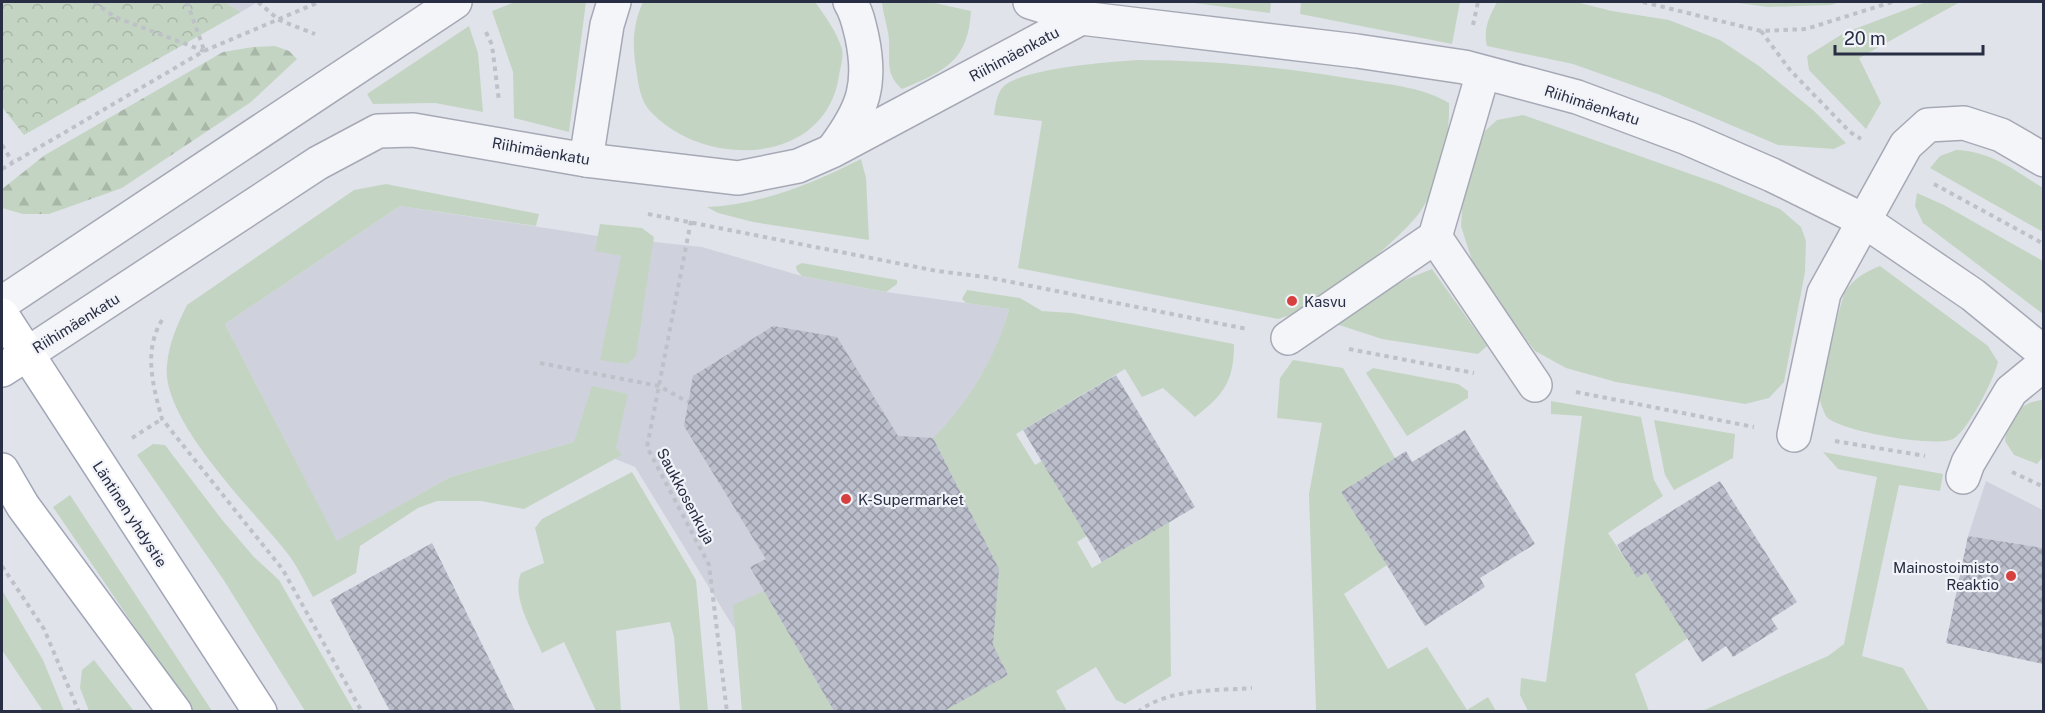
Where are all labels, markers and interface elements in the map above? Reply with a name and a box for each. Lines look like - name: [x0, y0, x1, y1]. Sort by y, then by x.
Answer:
- scale bar: [1835, 18, 1984, 56]
- street label: Riihimäenkatu: [966, 23, 1062, 85]
- text: 20 m: [1844, 28, 1886, 49]
- street label: Riihimäenkatu: [1542, 82, 1642, 128]
- street label: Riihimäenkatu: [491, 134, 591, 168]
- street label: Riihimäenkatu: [29, 290, 123, 356]
- place label: Kasvu: [1304, 293, 1346, 310]
- marker: Kasvu: [1285, 294, 1299, 308]
- street label: Saukkosenkuja: [654, 445, 718, 547]
- street label: Läntinen yhdystie: [89, 458, 171, 570]
- place label: K-Supermarket: [858, 491, 964, 508]
- marker: K-Supermarket: [839, 492, 853, 506]
- place label: Mainostoimisto Reaktio: [1893, 559, 1999, 593]
- marker: Mainostoimisto Reaktio: [2004, 569, 2018, 583]

